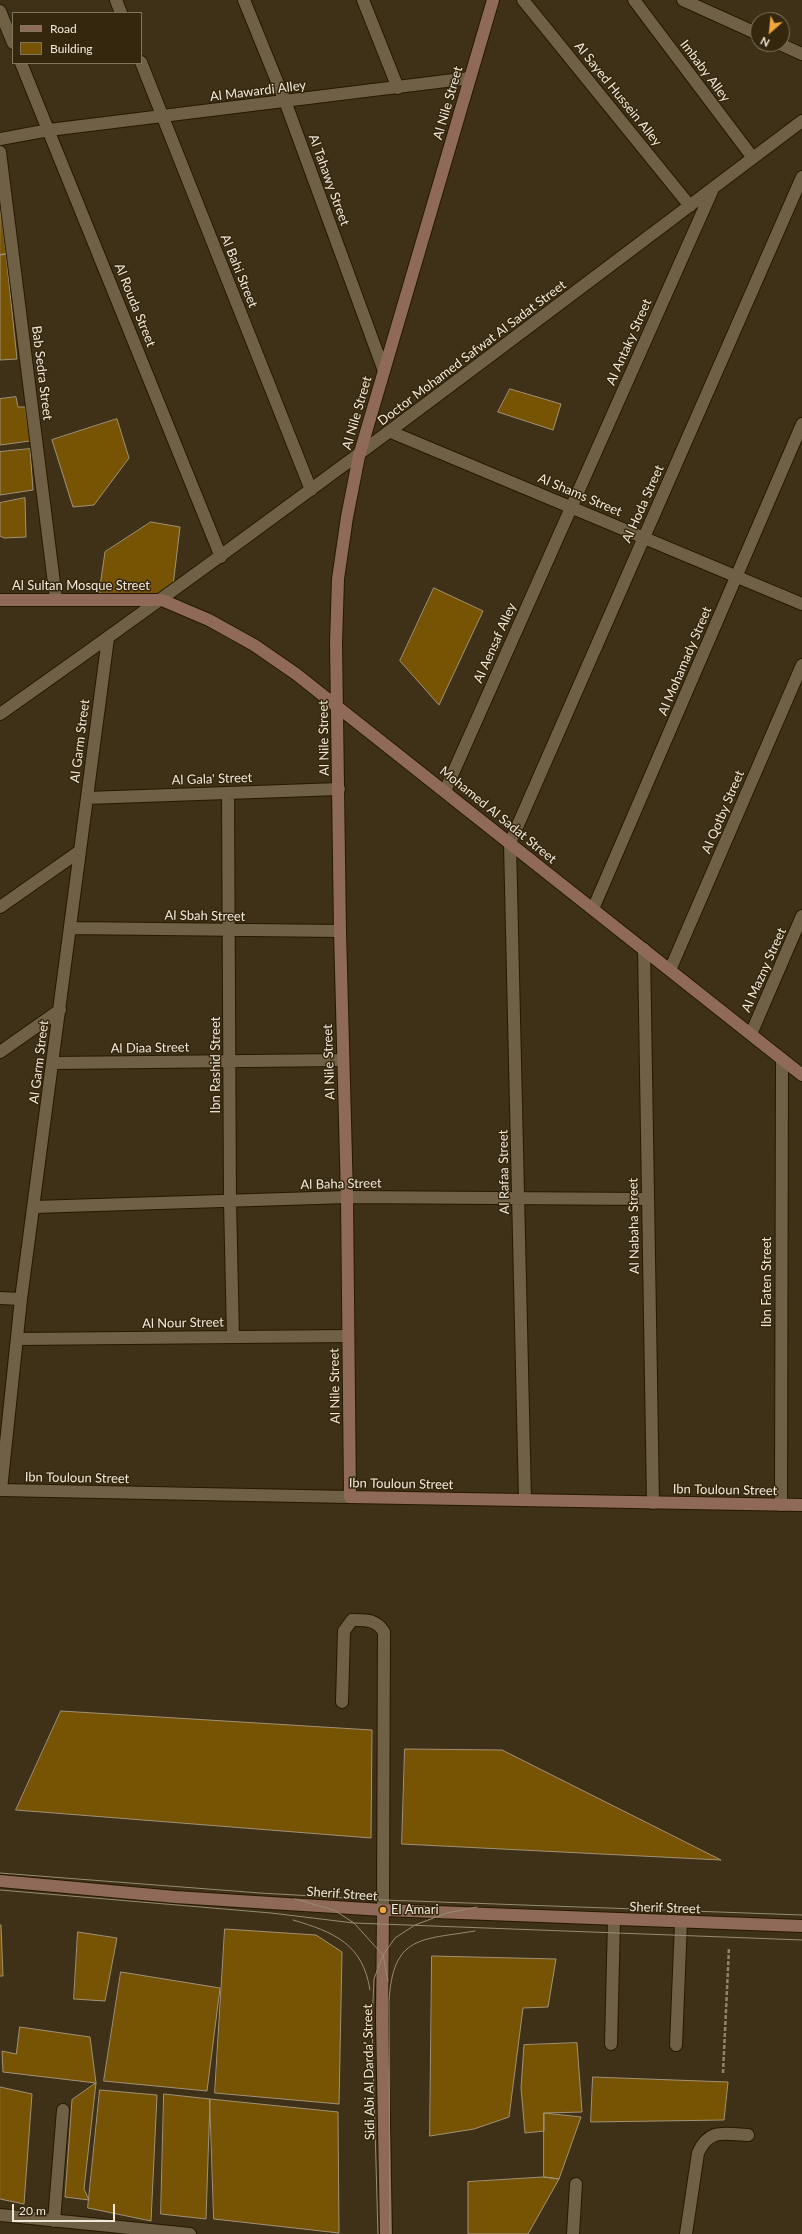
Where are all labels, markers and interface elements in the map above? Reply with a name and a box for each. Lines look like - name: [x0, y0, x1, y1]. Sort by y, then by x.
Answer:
- legend: [12, 12, 142, 64]
- north arrow: [750, 12, 790, 52]
- text: Road: [50, 21, 77, 36]
- text: N: [758, 35, 772, 50]
- street label: Imbaby Alley: [677, 37, 733, 105]
- street label: Al Sayed Hussein Alley: [571, 39, 665, 149]
- text: Building: [50, 41, 93, 56]
- street label: Al Nile Street: [430, 65, 466, 141]
- street label: Al Mawardi Alley: [209, 77, 307, 105]
- street label: Al Tahawy Street: [305, 132, 353, 228]
- street label: Al Bahi Street: [217, 232, 261, 310]
- street label: Al Rouda Street: [111, 261, 159, 349]
- street label: Doctor Mohamed Safwat Al Sadat Street: [375, 277, 569, 429]
- street label: Al Antaky Street: [603, 296, 655, 388]
- street label: Bab Sedra Street: [28, 325, 56, 421]
- street label: Al Nile Street: [339, 375, 375, 451]
- street label: Al Hoda Street: [619, 463, 667, 545]
- street label: Al Shams Street: [536, 470, 624, 520]
- street label: Al Sultan Mosque Street: [12, 578, 150, 594]
- street label: Al Aensaf Alley: [470, 600, 520, 686]
- street label: Al Mohamady Street: [655, 604, 715, 718]
- street label: Al Garm Street: [67, 698, 93, 784]
- street label: Al Nile Street: [316, 700, 332, 776]
- street label: Mohamed Al Sadat Street: [437, 763, 559, 867]
- street label: Al Qotby Street: [698, 768, 748, 856]
- street label: Al Gala' Street: [171, 770, 253, 788]
- street label: Al Sbah Street: [165, 907, 245, 925]
- street label: Al Mazny Street: [738, 925, 790, 1015]
- street label: Ibn Rashid Street: [208, 1017, 224, 1113]
- street label: Al Garm Street: [26, 1019, 52, 1105]
- street label: Al Nile Street: [320, 1024, 338, 1100]
- street label: Al Diaa Street: [111, 1040, 189, 1056]
- street label: Al Rafaa Street: [495, 1130, 513, 1214]
- street label: Al Baha Street: [300, 1175, 382, 1193]
- street label: Al Nabaha Street: [625, 1178, 643, 1274]
- street label: Ibn Faten Street: [759, 1237, 775, 1327]
- street label: Al Nour Street: [142, 1314, 224, 1332]
- street label: Al Nile Street: [327, 1348, 343, 1424]
- street label: Ibn Touloun Street: [25, 1469, 129, 1487]
- street label: Ibn Touloun Street: [349, 1475, 453, 1493]
- street label: Ibn Touloun Street: [673, 1481, 777, 1499]
- street label: Sherif Street: [306, 1884, 378, 1904]
- street label: Sherif Street: [629, 1899, 701, 1917]
- place label: El Amari: [391, 1902, 439, 1918]
- marker: El Amari: [378, 1905, 388, 1915]
- street label: Sidi Abi Al Darda' Street: [360, 2004, 378, 2140]
- scale bar: [14, 2196, 117, 2222]
- text: 20 m: [19, 2203, 46, 2218]

